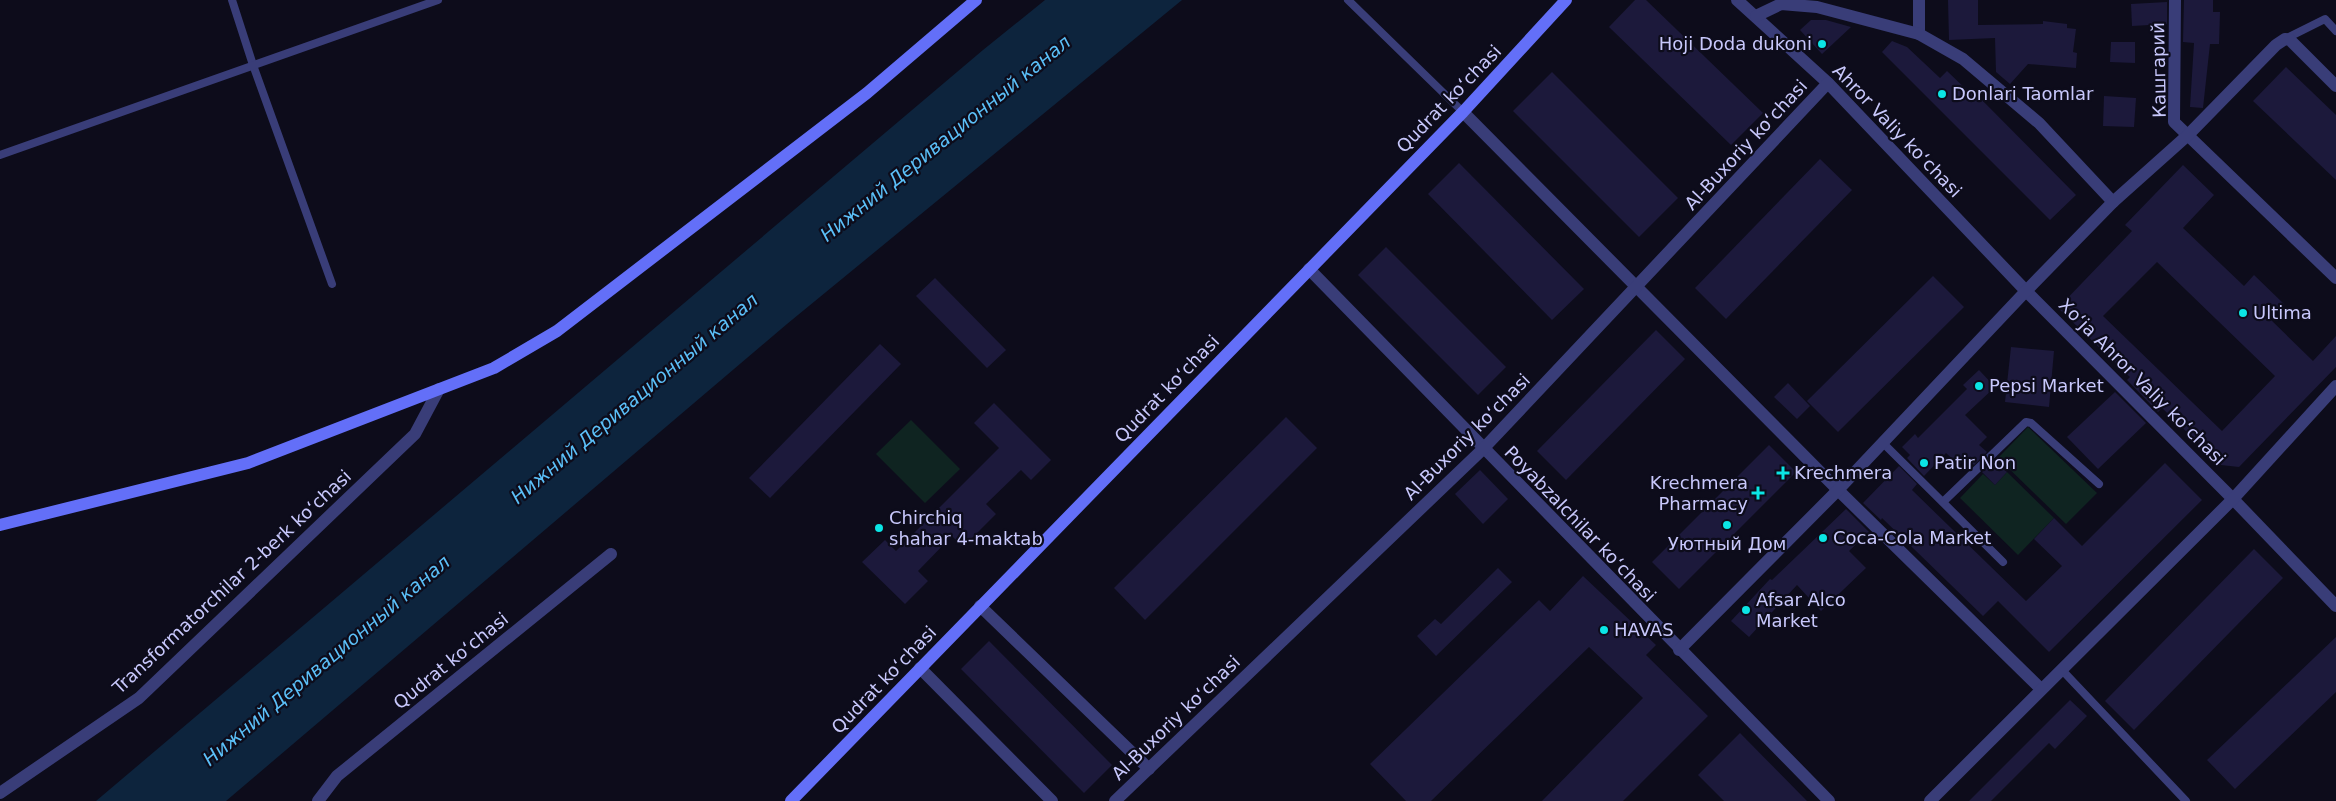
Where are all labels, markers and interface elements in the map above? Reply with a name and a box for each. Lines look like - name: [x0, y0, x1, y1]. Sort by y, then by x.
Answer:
- street label: Кашгарий: [2147, 22, 2170, 118]
- water label: Нижний Деривационный канал: [816, 30, 1074, 246]
- place label: Hoji Doda dukoni: [1659, 33, 1812, 54]
- marker: Hoji Doda dukoni: [1816, 38, 1828, 50]
- street label: Qudrat ko‘chasi: [1392, 40, 1505, 157]
- street label: Ahror Valiy koʻchasi: [1829, 60, 1966, 201]
- street label: Al-Buxoriy ko‘chasi: [1680, 75, 1811, 214]
- place label: Donlari Taomlar: [1952, 83, 2094, 104]
- marker: Donlari Taomlar: [1936, 88, 1948, 100]
- water label: Нижний Деривационный канал: [506, 288, 762, 508]
- street label: Xo‘ja Ahror Valiy ko‘chasi: [2055, 294, 2230, 469]
- place label: Ultima: [2253, 302, 2312, 323]
- marker: Ultima: [2237, 307, 2249, 319]
- street label: Qudrat ko‘chasi: [1110, 330, 1223, 447]
- street label: Al-Buxoriy ko‘chasi: [1399, 369, 1534, 504]
- place label: Pepsi Market: [1989, 375, 2104, 396]
- marker: Pepsi Market: [1973, 380, 1985, 392]
- street label: Poyabzalchilar ko‘chasi: [1500, 441, 1660, 606]
- place label: Patir Non: [1934, 452, 2016, 473]
- marker: Patir Non: [1918, 457, 1930, 469]
- place label: Krechmera: [1794, 462, 1892, 483]
- street label: Transformatorchilar 2-berk ko‘chasi: [107, 465, 355, 699]
- marker: Krechmera: [1776, 466, 1790, 480]
- place label: Krechmera Pharmacy: [1650, 472, 1748, 514]
- marker: Krechmera Pharmacy: [1752, 487, 1764, 499]
- place label: Chirchiq shahar 4-maktab: [889, 507, 1043, 549]
- marker: Уютный Дом: [1721, 519, 1733, 531]
- marker: Chirchiq shahar 4-maktab: [873, 522, 885, 534]
- place label: Coca-Cola Market: [1833, 527, 1991, 548]
- marker: Coca-Cola Market: [1817, 532, 1829, 544]
- place label: Уютный Дом: [1668, 533, 1786, 554]
- water label: Нижний Деривационный канал: [198, 550, 454, 770]
- place label: Afsar Alco Market: [1756, 589, 1846, 631]
- marker: Afsar Alco Market: [1740, 604, 1752, 616]
- street label: Qudrat ko‘chasi: [389, 608, 512, 713]
- place label: HAVAS: [1614, 619, 1674, 640]
- street label: Qudrat ko‘chasi: [827, 621, 940, 738]
- marker: HAVAS: [1598, 624, 1610, 636]
- street label: Al-Buxoriy ko‘chasi: [1107, 651, 1244, 784]

